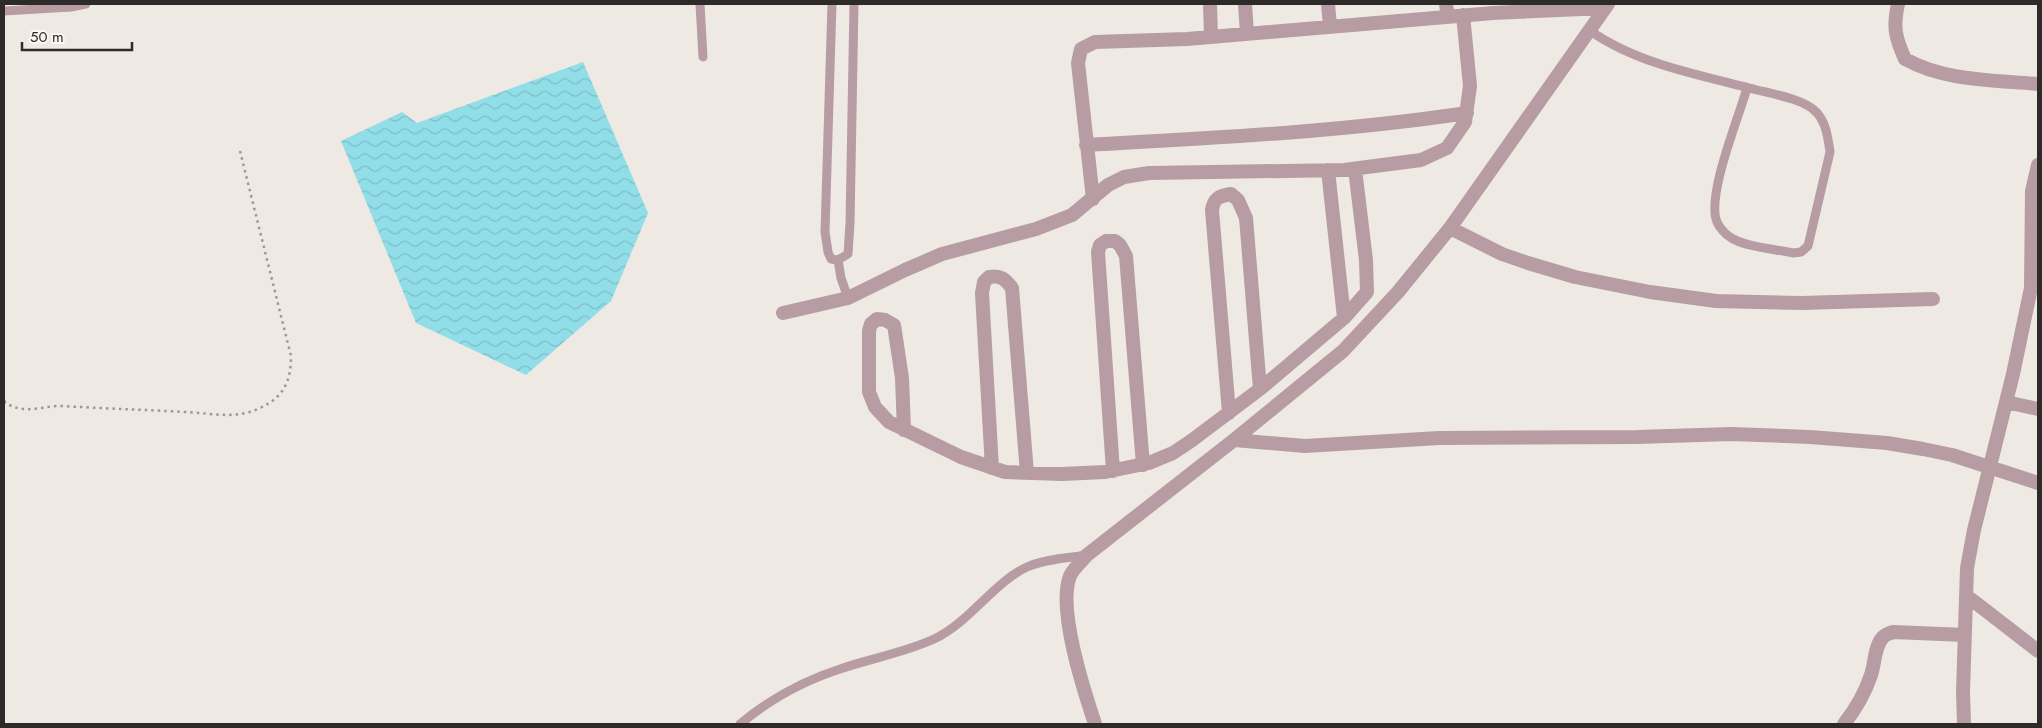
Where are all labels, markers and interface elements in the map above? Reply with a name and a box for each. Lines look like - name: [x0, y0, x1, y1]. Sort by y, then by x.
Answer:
- scale bar: [22, 20, 132, 52]
- text: 50 m: [30, 26, 64, 48]

